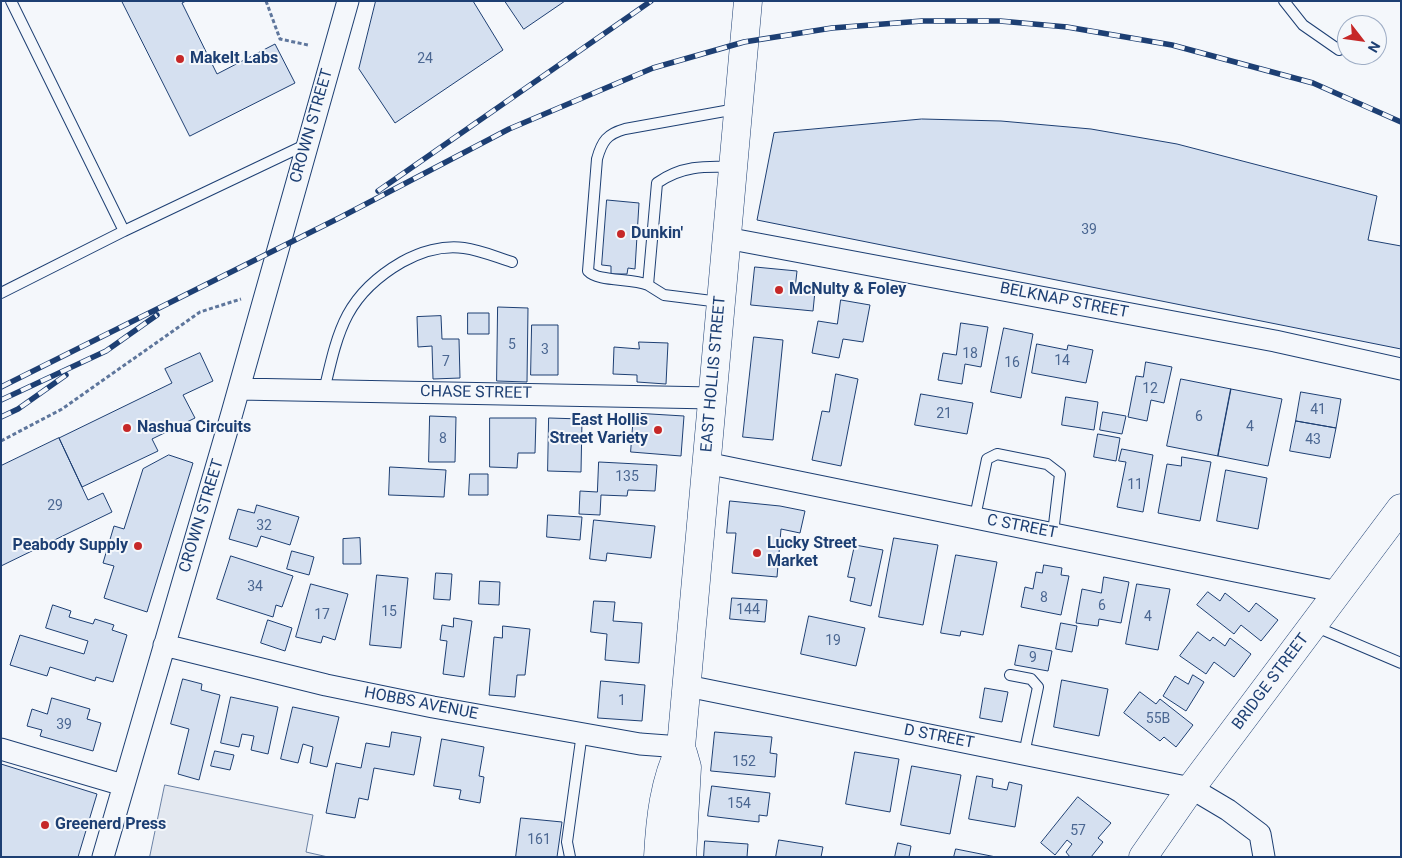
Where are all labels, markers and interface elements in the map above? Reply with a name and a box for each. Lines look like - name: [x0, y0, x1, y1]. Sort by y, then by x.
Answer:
- north arrow: [1337, 15, 1387, 65]
- text: N: [1365, 39, 1384, 55]
- place label: MakeIt Labs: [190, 49, 278, 69]
- house number: 24: [417, 51, 433, 67]
- marker: MakeIt Labs: [174, 53, 186, 65]
- street label: CROWN STREET: [287, 67, 337, 185]
- house number: 39: [1081, 222, 1097, 238]
- place label: Dunkin': [631, 224, 683, 244]
- marker: Dunkin': [615, 228, 627, 240]
- street label: BELKNAP STREET: [998, 279, 1130, 323]
- place label: McNulty & Foley: [789, 280, 906, 300]
- marker: McNulty & Foley: [773, 284, 785, 296]
- street label: EAST HOLLIS STREET: [698, 295, 730, 453]
- house number: 5: [508, 337, 516, 353]
- house number: 3: [541, 342, 549, 358]
- house number: 18: [962, 346, 978, 362]
- house number: 14: [1054, 353, 1070, 369]
- house number: 7: [442, 354, 450, 370]
- house number: 16: [1004, 355, 1020, 371]
- house number: 12: [1142, 381, 1158, 397]
- street label: CHASE STREET: [420, 382, 532, 404]
- house number: 41: [1310, 402, 1326, 418]
- house number: 21: [936, 406, 952, 422]
- house number: 6: [1195, 409, 1203, 425]
- place label: East Hollis Street Variety: [549, 411, 648, 449]
- place label: Nashua Circuits: [137, 418, 251, 438]
- house number: 4: [1246, 419, 1254, 435]
- marker: Nashua Circuits: [121, 422, 133, 434]
- marker: East Hollis Street Variety: [652, 424, 664, 436]
- house number: 8: [439, 431, 447, 447]
- house number: 43: [1305, 432, 1321, 448]
- street label: CROWN STREET: [176, 457, 228, 575]
- house number: 135: [615, 469, 639, 485]
- house number: 11: [1127, 477, 1143, 493]
- house number: 29: [47, 498, 63, 514]
- street label: C STREET: [985, 511, 1059, 543]
- house number: 32: [256, 518, 272, 534]
- place label: Lucky Street Market: [767, 534, 857, 572]
- place label: Peabody Supply: [12, 536, 128, 556]
- marker: Peabody Supply: [132, 540, 144, 552]
- marker: Lucky Street Market: [751, 547, 763, 559]
- house number: 34: [247, 579, 263, 595]
- house number: 8: [1040, 590, 1048, 606]
- house number: 6: [1098, 598, 1106, 614]
- house number: 144: [736, 602, 760, 618]
- house number: 15: [381, 604, 397, 620]
- house number: 17: [314, 607, 330, 623]
- house number: 4: [1144, 609, 1152, 625]
- street label: BRIDGE STREET: [1229, 630, 1313, 734]
- house number: 19: [825, 633, 841, 649]
- house number: 9: [1029, 650, 1037, 666]
- street label: HOBBS AVENUE: [362, 684, 480, 724]
- house number: 1: [618, 693, 626, 709]
- house number: 55B: [1146, 711, 1170, 727]
- house number: 39: [56, 717, 72, 733]
- street label: D STREET: [902, 721, 976, 753]
- house number: 152: [732, 754, 756, 770]
- house number: 154: [727, 796, 751, 812]
- place label: Greenerd Press: [55, 815, 166, 835]
- marker: Greenerd Press: [39, 819, 51, 831]
- house number: 57: [1070, 823, 1086, 839]
- house number: 161: [527, 832, 551, 848]

